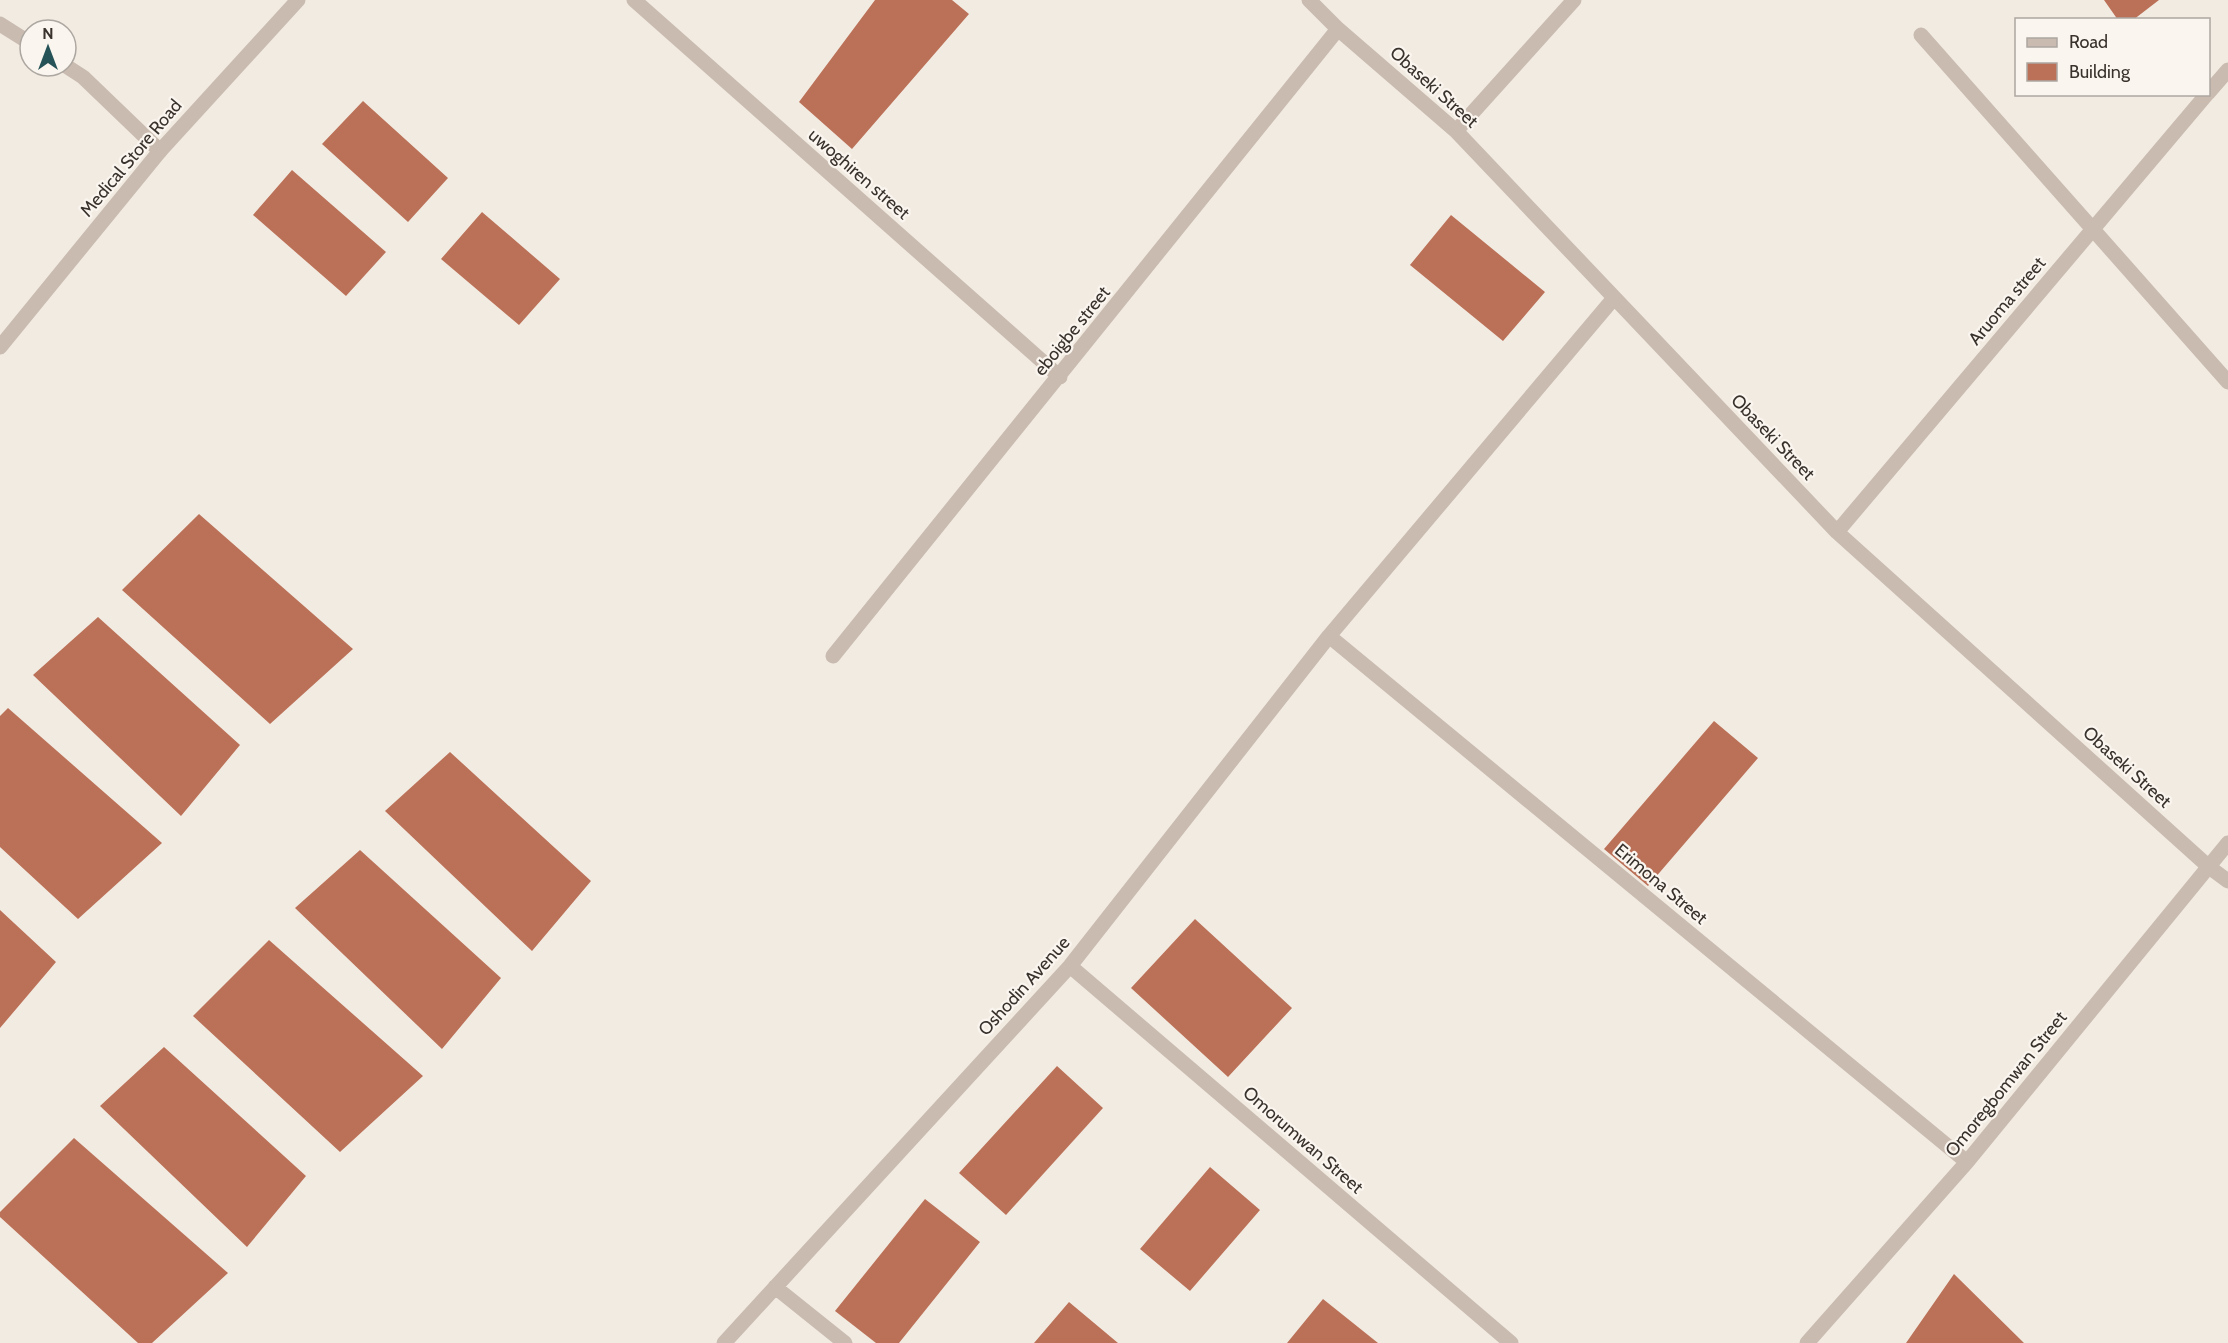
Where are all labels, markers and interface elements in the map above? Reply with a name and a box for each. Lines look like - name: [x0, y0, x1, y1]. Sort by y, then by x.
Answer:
- north arrow: [18, 18, 78, 78]
- legend: [2015, 18, 2210, 96]
- text: N: [42, 24, 54, 43]
- text: Road: [2069, 31, 2108, 53]
- street label: Obaseki Street: [1385, 42, 1483, 132]
- text: Building: [2069, 61, 2131, 83]
- street label: Medical Store Road: [76, 95, 186, 221]
- street label: uwoghiren street: [804, 124, 914, 224]
- street label: Aruoma street: [1964, 253, 2050, 349]
- street label: eboigbe street: [1029, 282, 1115, 380]
- street label: Obaseki Street: [1726, 389, 1820, 485]
- street label: Obaseki Street: [2078, 722, 2176, 812]
- street label: Erimona Street: [1610, 839, 1712, 929]
- street label: Oshodin Avenue: [974, 932, 1074, 1040]
- street label: Omoregbomwan Street: [1941, 1007, 2071, 1161]
- street label: Omorumwan Street: [1238, 1082, 1368, 1198]

